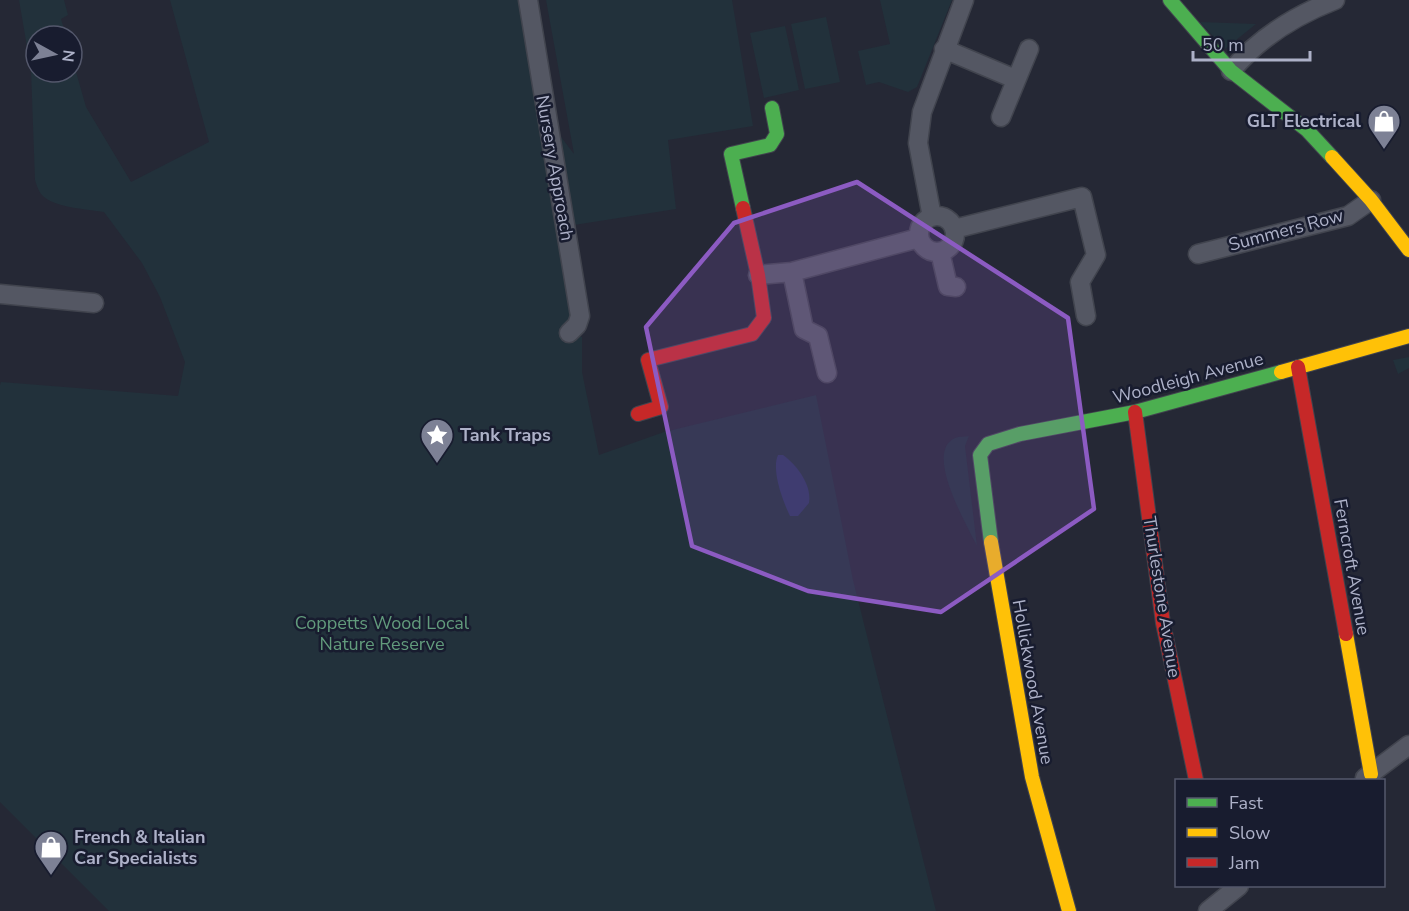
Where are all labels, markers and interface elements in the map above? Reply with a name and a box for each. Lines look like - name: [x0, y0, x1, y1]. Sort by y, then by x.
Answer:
- north arrow: [24, 24, 84, 84]
- scale bar: [1193, 24, 1310, 62]
- text: 50 m: [1202, 33, 1244, 57]
- text: N: [56, 48, 80, 63]
- street label: Nursery Approach: [530, 93, 580, 243]
- shop icon: GLT Electrical: [1366, 103, 1402, 150]
- place label: GLT Electrical: [1247, 109, 1361, 133]
- street label: Summers Row: [1226, 203, 1346, 257]
- street label: Woodleigh Avenue: [1110, 346, 1266, 410]
- place icon: Tank Traps: [419, 417, 455, 464]
- place label: Tank Traps: [460, 423, 551, 447]
- street label: Ferncroft Avenue: [1328, 497, 1376, 637]
- street label: Thurlestone Avenue: [1137, 515, 1187, 679]
- street label: Hollickwood Avenue: [1007, 598, 1059, 766]
- park label: Coppetts Wood Local Nature Reserve: [295, 611, 470, 656]
- legend: [1175, 779, 1385, 887]
- text: Fast: [1229, 791, 1264, 815]
- text: Slow: [1229, 821, 1270, 845]
- place label: French & Italian Car Specialists: [74, 825, 205, 870]
- shop icon: French & Italian Car Specialists: [33, 829, 69, 876]
- text: Jam: [1228, 851, 1260, 875]

